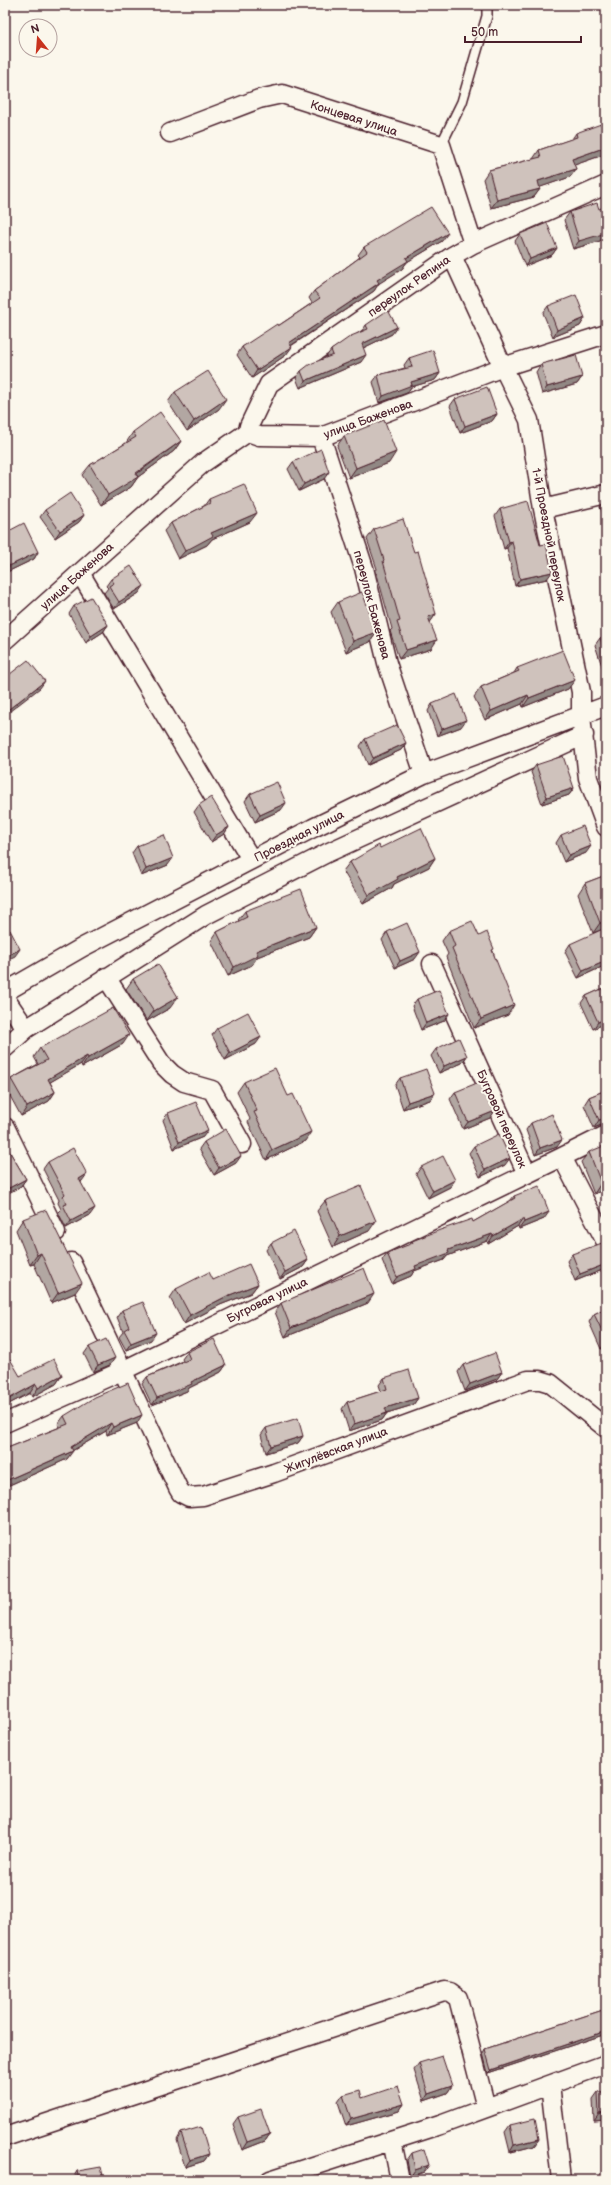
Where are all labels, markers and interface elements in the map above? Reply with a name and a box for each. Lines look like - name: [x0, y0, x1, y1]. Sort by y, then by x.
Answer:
- north arrow: [18, 18, 58, 58]
- scale bar: [465, 18, 581, 44]
- text: N: [29, 21, 41, 36]
- text: 50 m: [471, 25, 498, 40]
- street label: Концевая улица: [308, 97, 399, 140]
- street label: переулок Репина: [365, 252, 453, 320]
- street label: улица Баженова: [322, 396, 415, 442]
- street label: 1-й Проездной переулок: [528, 467, 569, 604]
- street label: улица Баженова: [38, 540, 117, 613]
- street label: переулок Баженова: [350, 549, 393, 661]
- street label: Проездная улица: [252, 807, 347, 866]
- street label: Бугровой переулок: [473, 1068, 530, 1171]
- street label: Бугровая улица: [224, 1274, 310, 1326]
- street label: Жигулёвская улица: [282, 1424, 390, 1477]

